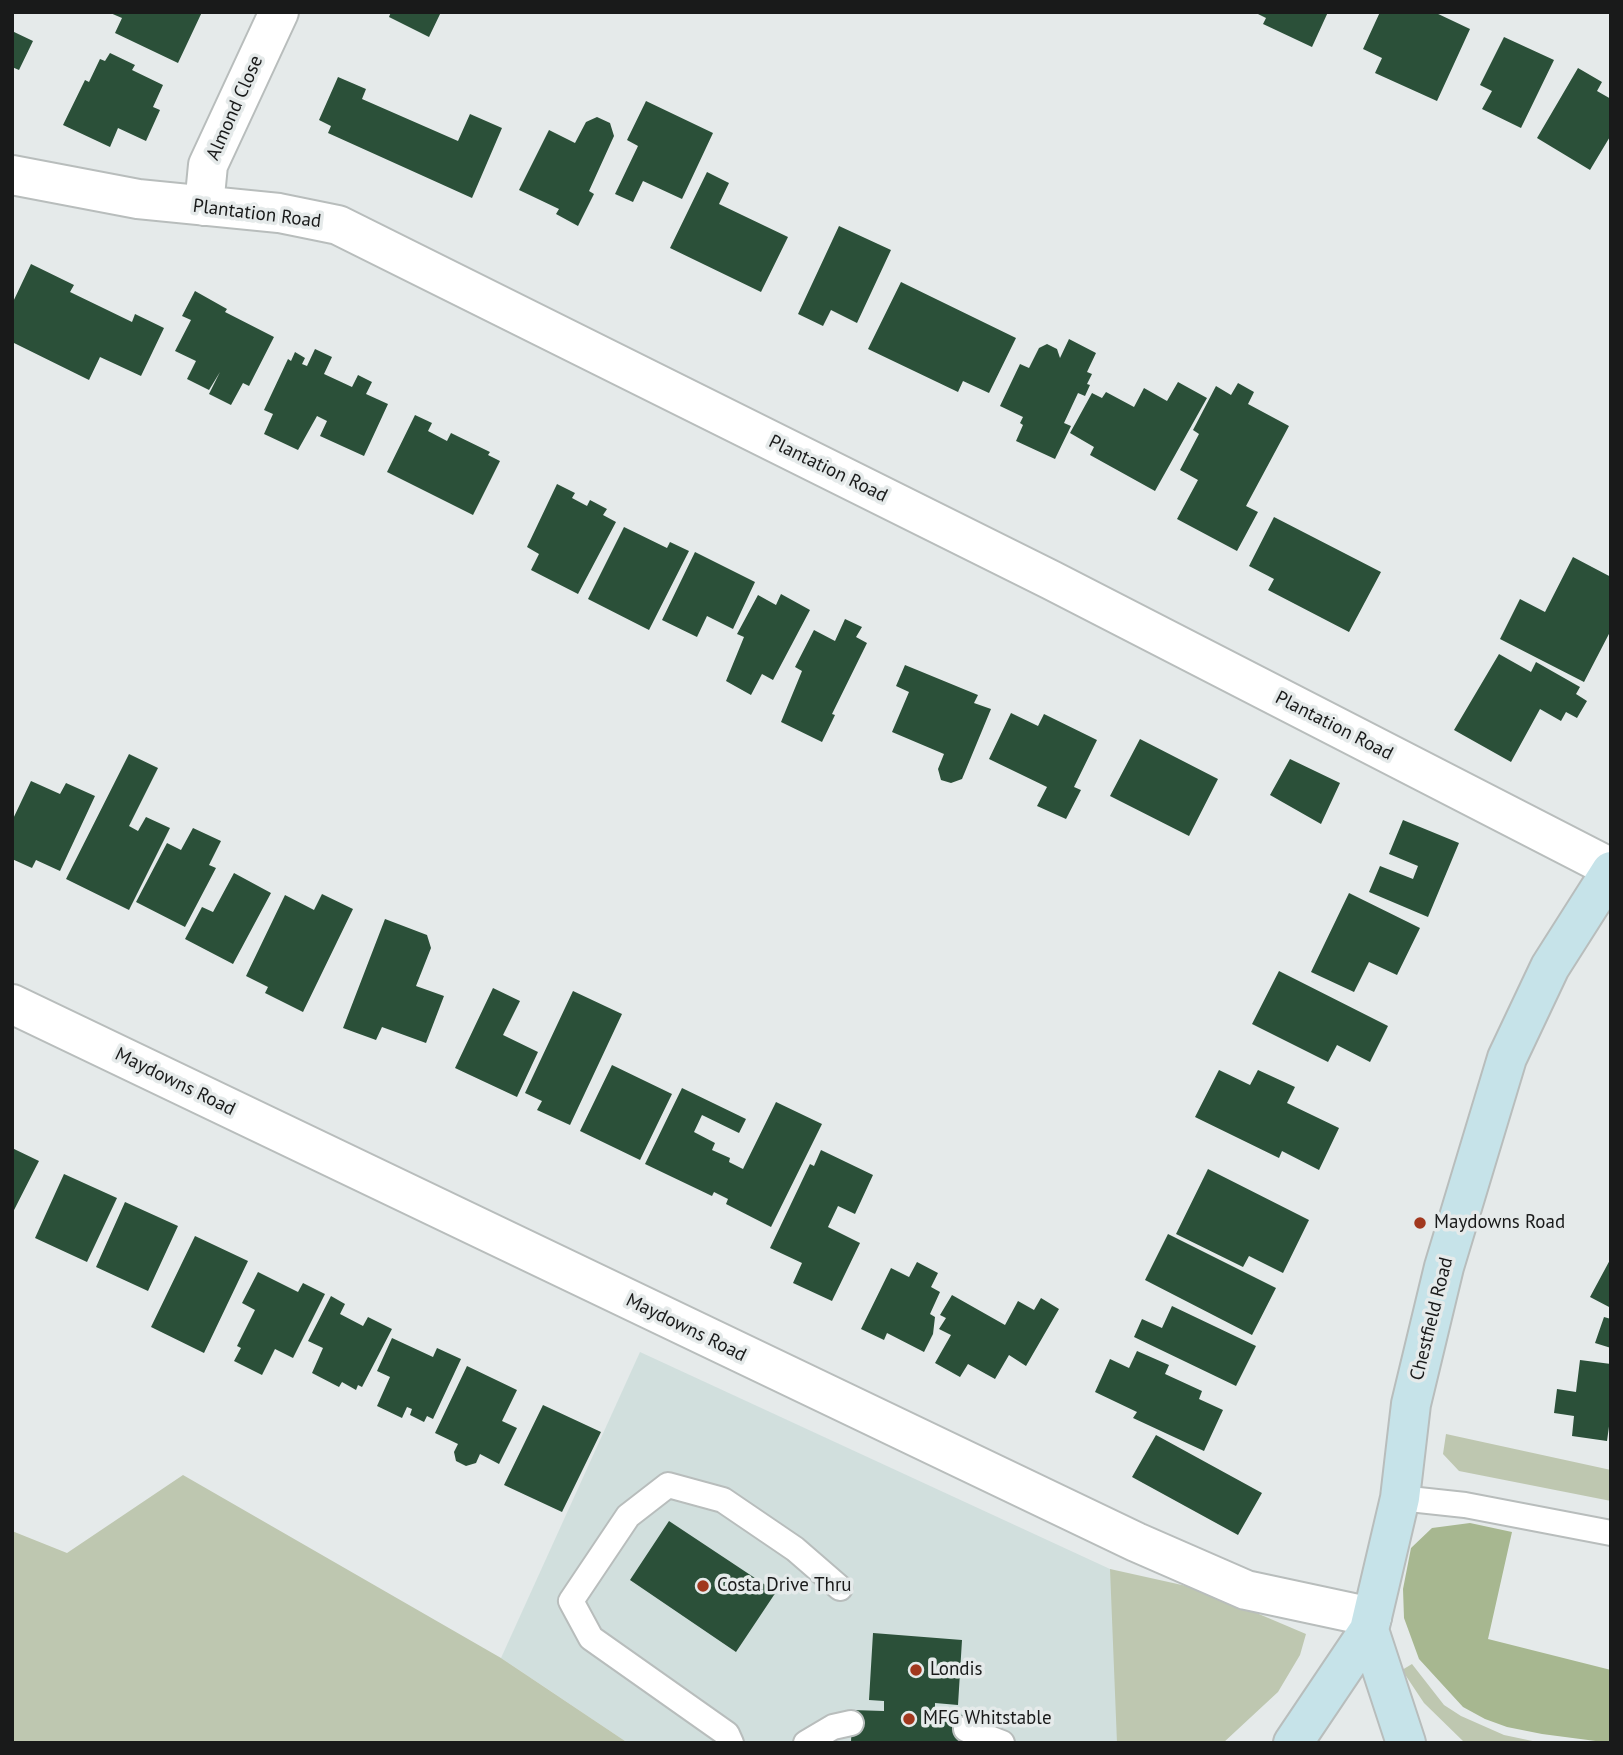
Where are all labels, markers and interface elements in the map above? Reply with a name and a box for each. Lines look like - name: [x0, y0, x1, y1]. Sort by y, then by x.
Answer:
- street label: Almond Close: [202, 52, 268, 164]
- street label: Plantation Road: [191, 195, 323, 233]
- street label: Plantation Road: [765, 430, 891, 508]
- street label: Plantation Road: [1271, 687, 1397, 765]
- street label: Maydowns Road: [111, 1043, 239, 1121]
- place label: Maydowns Road: [1434, 1212, 1565, 1234]
- marker: Maydowns Road: [1412, 1215, 1428, 1231]
- street label: Chestfield Road: [1406, 1255, 1458, 1383]
- street label: Maydowns Road: [622, 1289, 750, 1367]
- place label: Costa Drive Thru: [717, 1575, 852, 1597]
- marker: Costa Drive Thru: [695, 1578, 711, 1594]
- place label: Londis: [930, 1659, 983, 1681]
- marker: Londis: [908, 1662, 924, 1678]
- place label: MFG Whitstable: [923, 1708, 1052, 1730]
- marker: MFG Whitstable: [901, 1711, 917, 1727]

